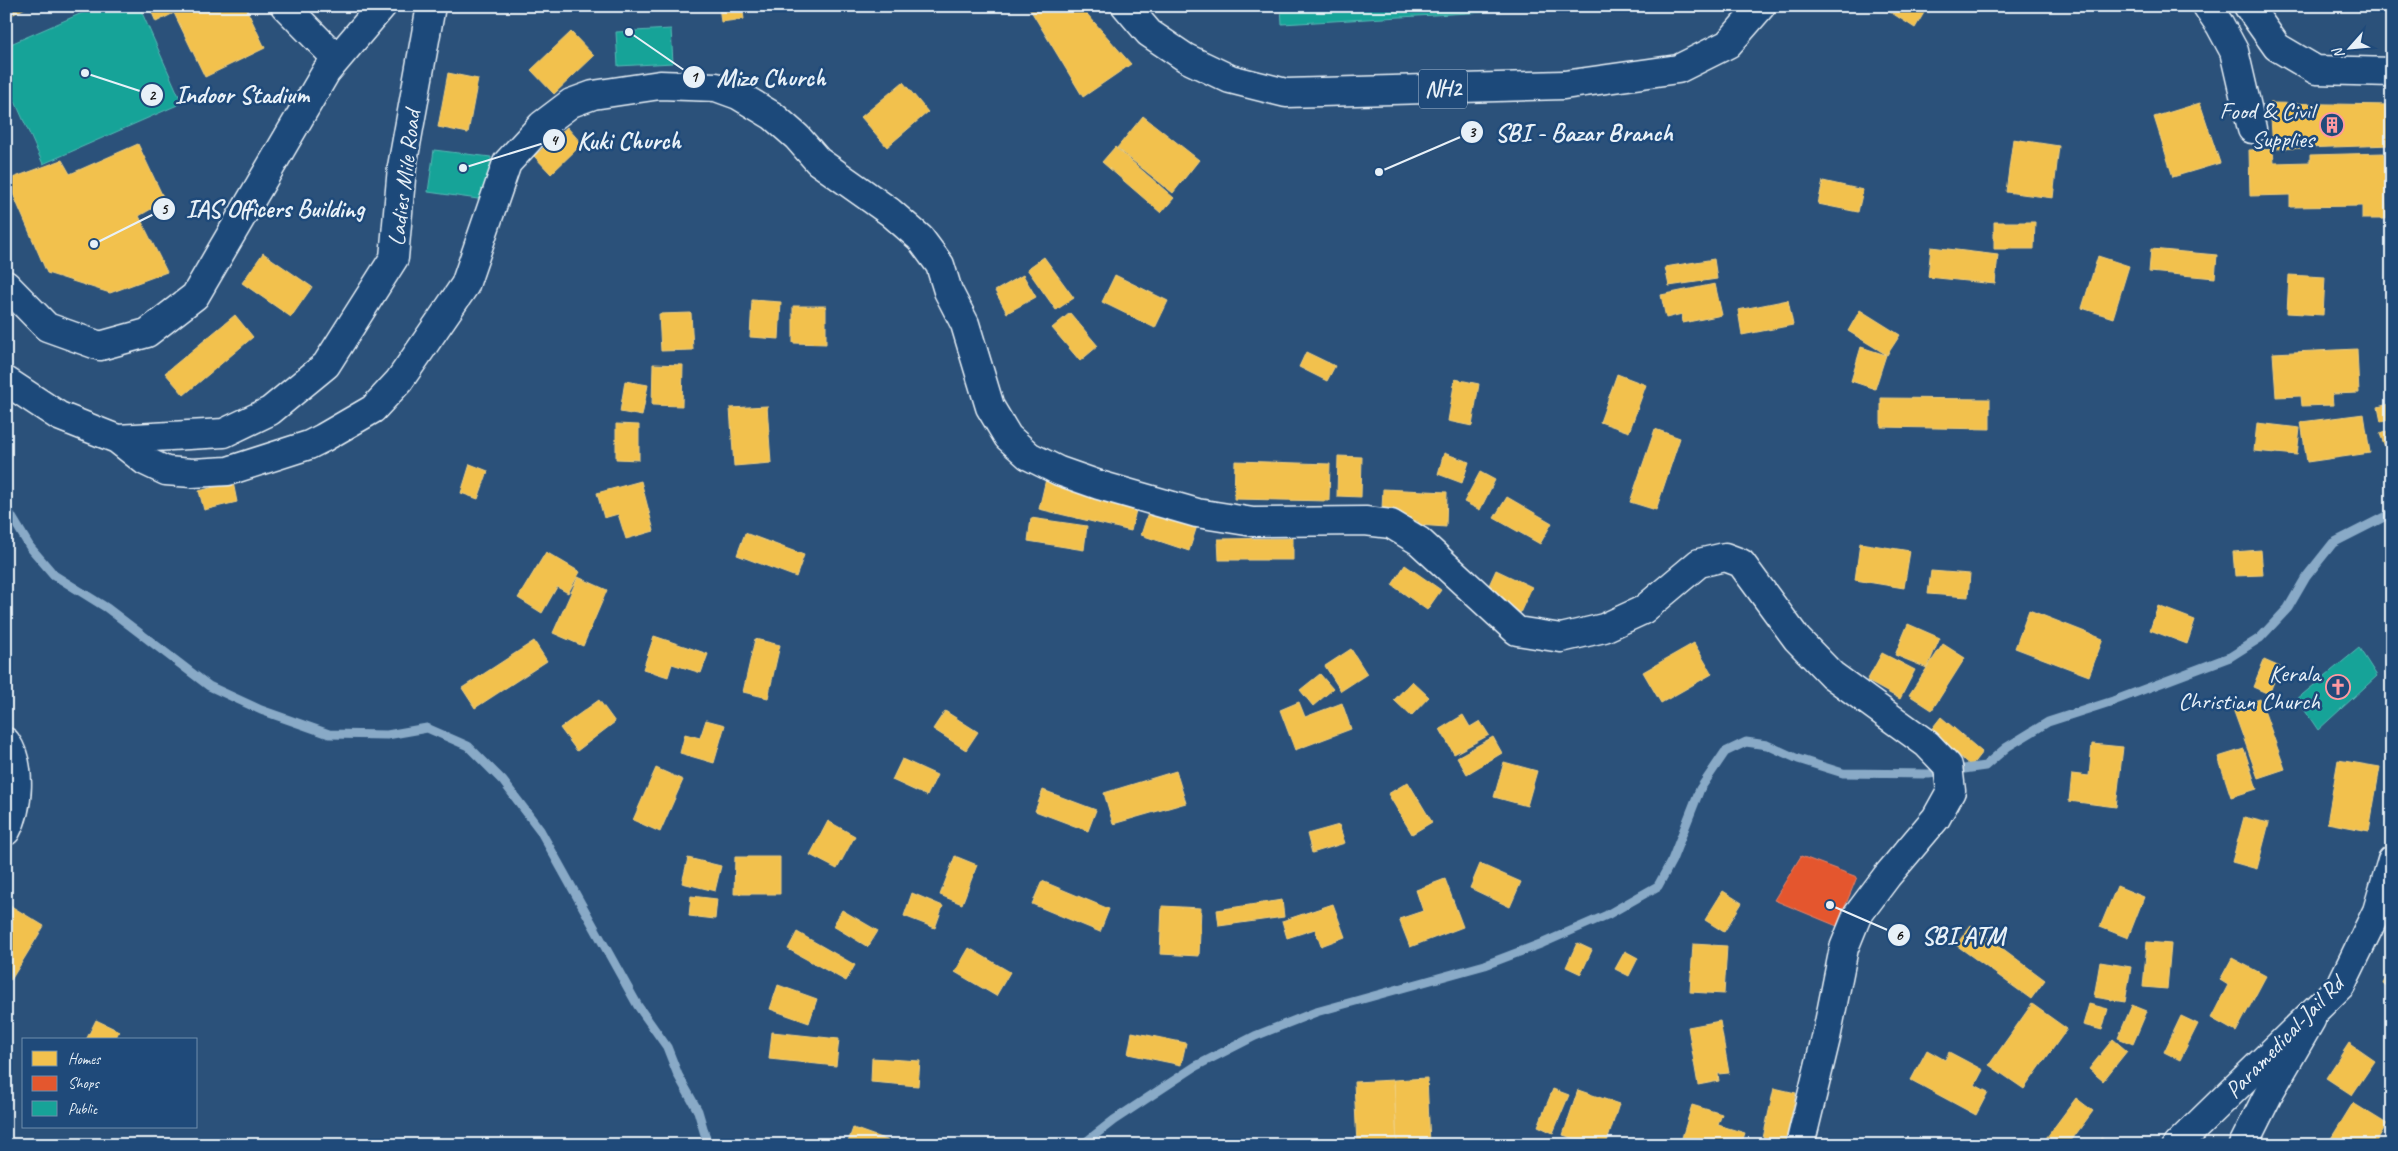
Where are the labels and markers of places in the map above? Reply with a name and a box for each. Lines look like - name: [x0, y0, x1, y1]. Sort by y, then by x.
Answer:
- callout: Mizo Church: [681, 57, 836, 97]
- callout: Indoor Stadium: [139, 75, 320, 115]
- place label: Food & Civil Supplies: [2220, 96, 2318, 154]
- callout: SBI - Bazar Branch: [1459, 112, 1684, 152]
- building icon: Food & Civil Supplies: [2319, 112, 2345, 138]
- callout: Kuki Church: [542, 120, 691, 160]
- callout: IAS Officers Building: [151, 189, 375, 229]
- place label: Kerala Christian Church: [2178, 658, 2322, 716]
- church icon: Kerala Christian Church: [2325, 674, 2351, 700]
- callout: SBI ATM: [1887, 915, 2014, 955]

